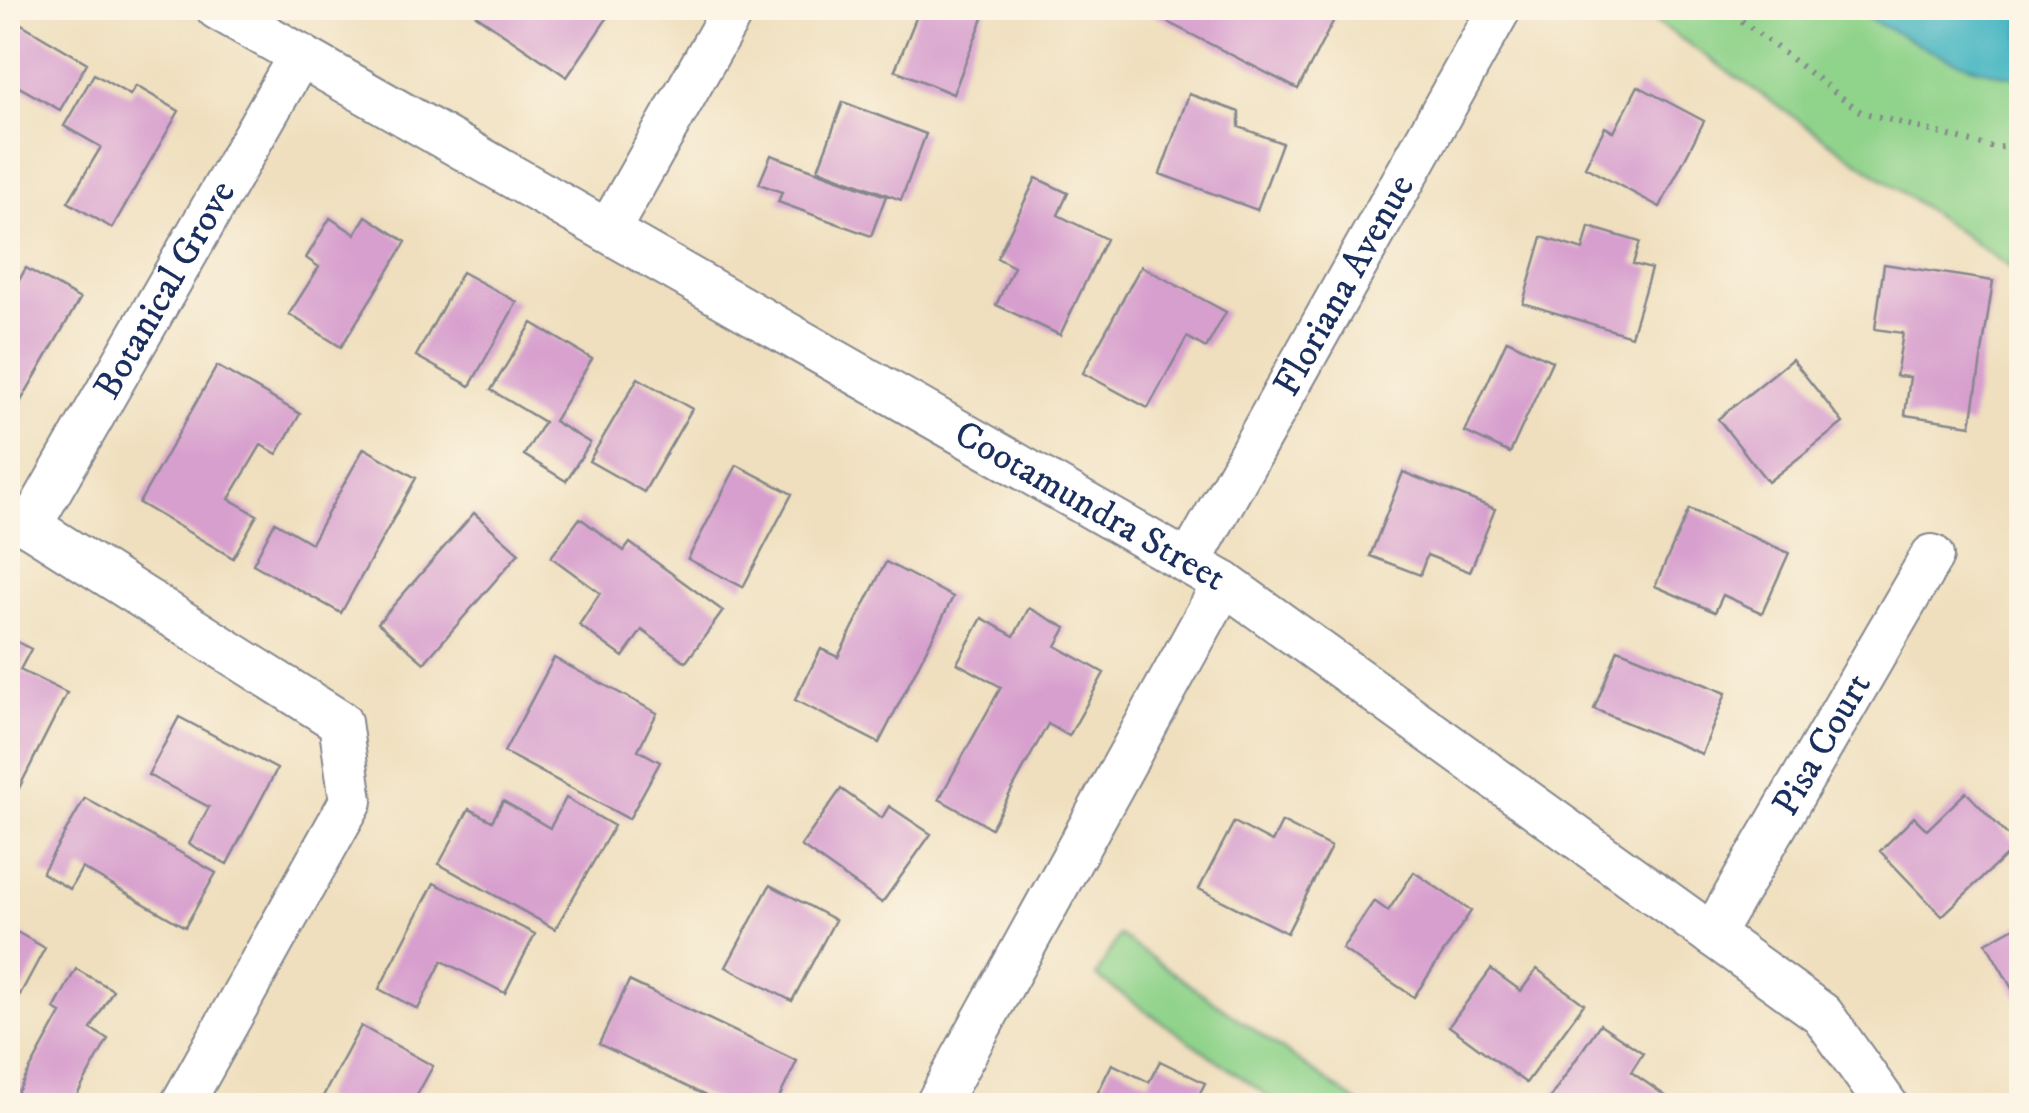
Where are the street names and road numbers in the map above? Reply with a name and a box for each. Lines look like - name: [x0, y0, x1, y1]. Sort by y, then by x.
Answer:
- street label: Floriana Avenue: [1263, 166, 1426, 405]
- street label: Botanical Grove: [84, 172, 247, 408]
- street label: Cootamundra Street: [946, 410, 1234, 603]
- street label: Pisa Court: [1762, 665, 1883, 825]

